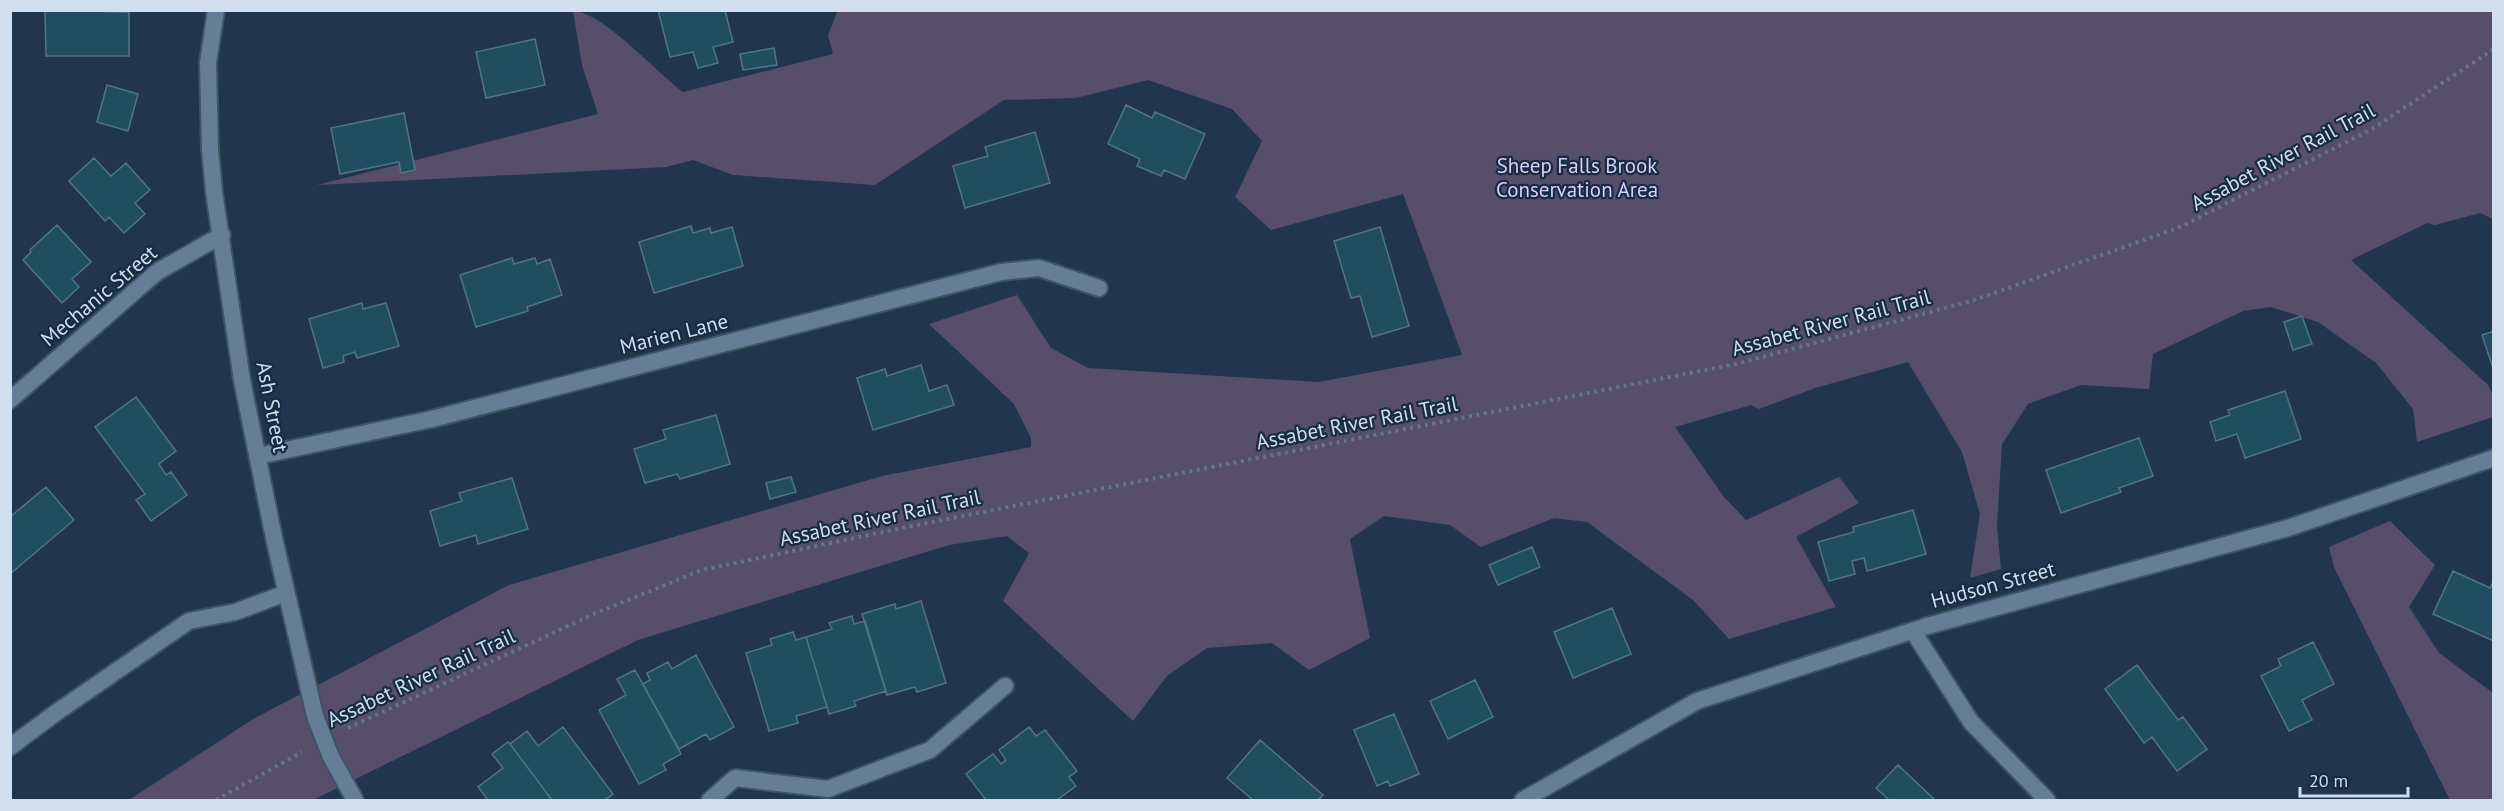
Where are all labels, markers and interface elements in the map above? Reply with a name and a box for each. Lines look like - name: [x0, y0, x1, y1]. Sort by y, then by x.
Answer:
- street label: Assabet River Rail Trail: [2186, 97, 2379, 217]
- park label: Sheep Falls Brook Conservation Area: [1496, 152, 1658, 203]
- street label: Mechanic Street: [35, 239, 162, 352]
- street label: Assabet River Rail Trail: [1728, 283, 1933, 362]
- street label: Marien Lane: [617, 307, 731, 360]
- street label: Ash Street: [250, 359, 295, 455]
- street label: Assabet River Rail Trail: [1254, 390, 1460, 455]
- street label: Assabet River Rail Trail: [777, 483, 983, 552]
- street label: Hudson Street: [1928, 555, 2058, 614]
- street label: Assabet River Rail Trail: [322, 622, 519, 733]
- scale bar: [2300, 760, 2408, 798]
- text: 20 m: [2309, 769, 2348, 792]

